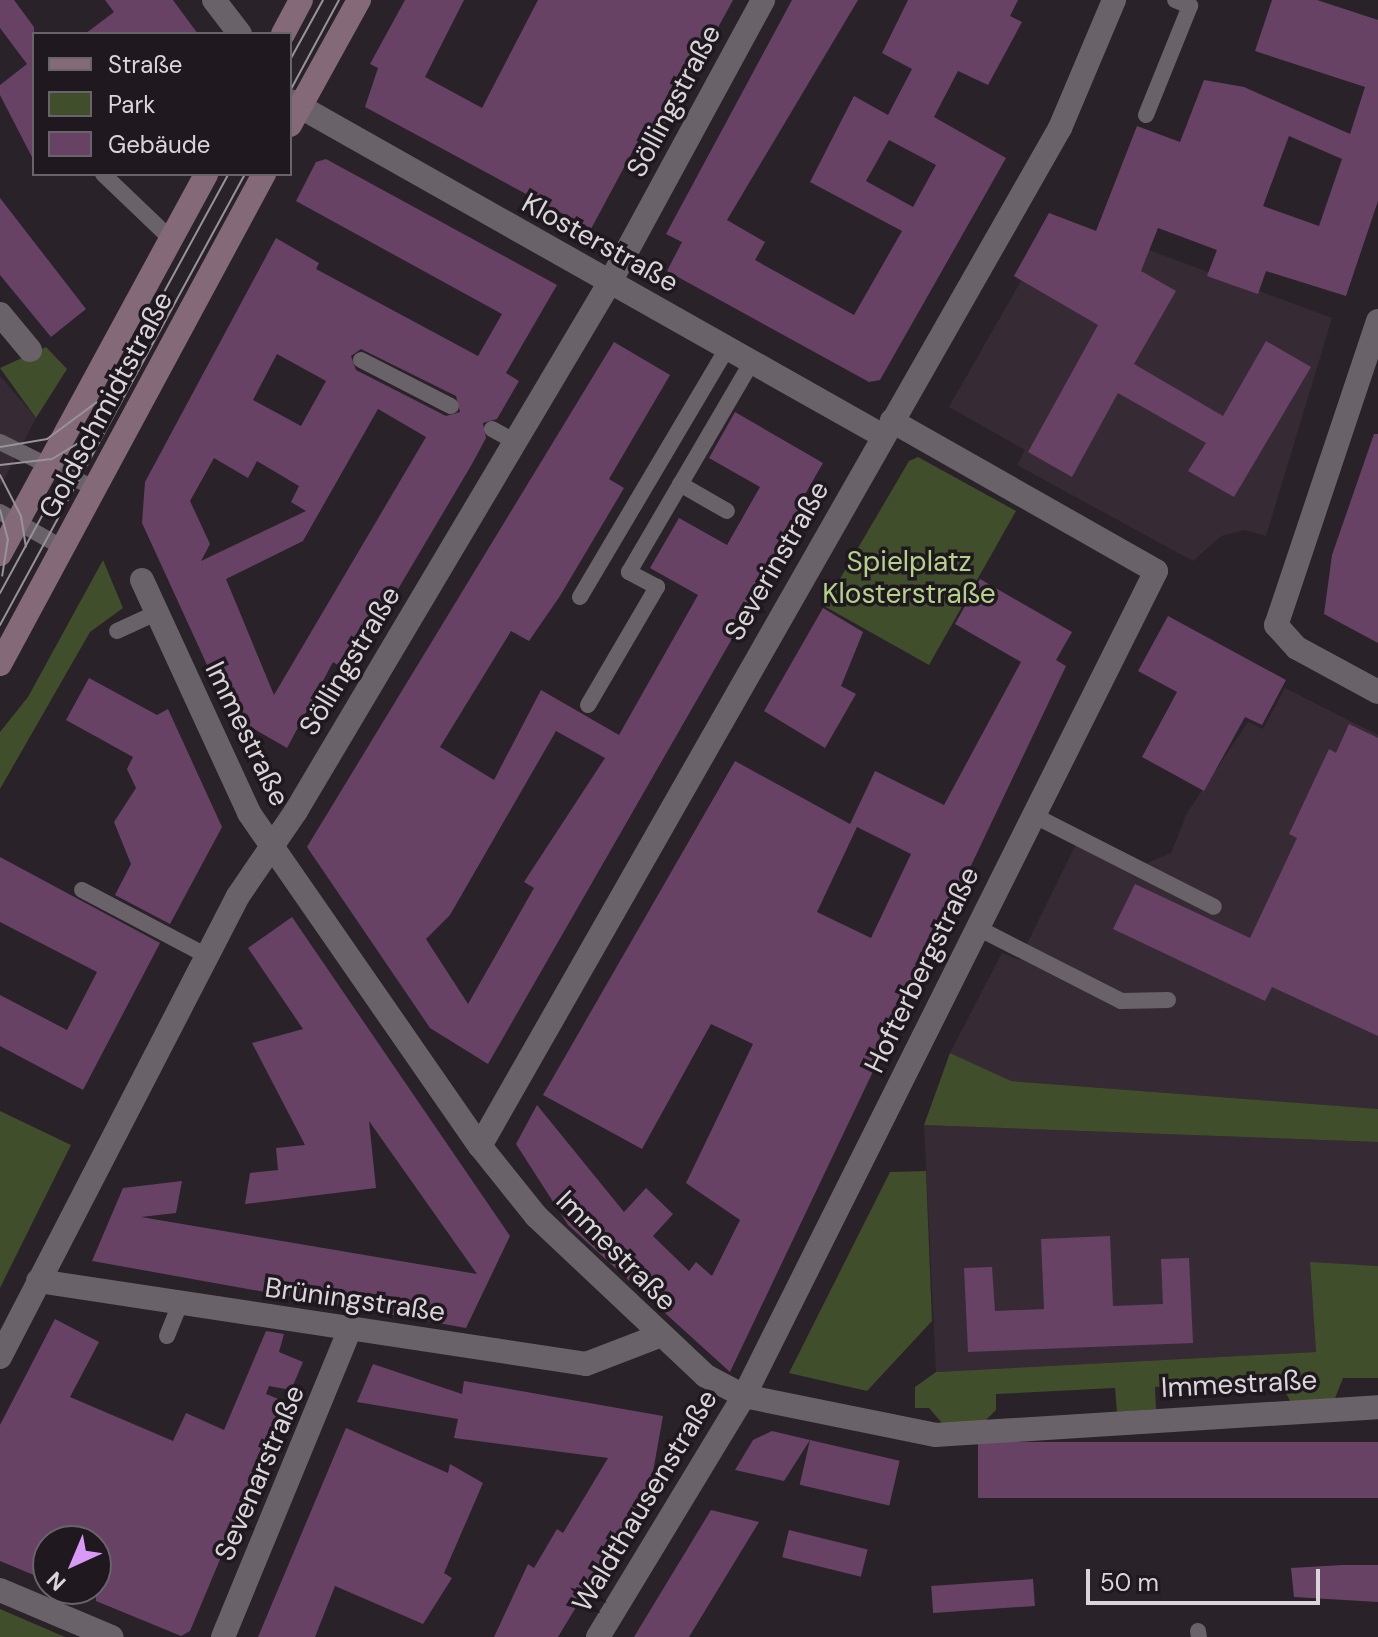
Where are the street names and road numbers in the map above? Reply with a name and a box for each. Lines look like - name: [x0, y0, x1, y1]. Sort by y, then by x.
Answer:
- street label: Söllingstraße: [620, 19, 728, 183]
- street label: Klosterstraße: [516, 186, 684, 300]
- street label: Goldschmidtstraße: [32, 286, 180, 524]
- street label: Severinstraße: [718, 475, 836, 647]
- street label: Söllingstraße: [292, 580, 408, 742]
- street label: Immestraße: [198, 656, 296, 812]
- street label: Hofterbergstraße: [858, 861, 986, 1079]
- street label: Immestraße: [549, 1184, 683, 1318]
- street label: Brüningstraße: [263, 1271, 447, 1329]
- street label: Immestraße: [1160, 1363, 1318, 1405]
- street label: Sevenarstraße: [208, 1380, 312, 1566]
- street label: Waldthausenstraße: [565, 1384, 725, 1618]

